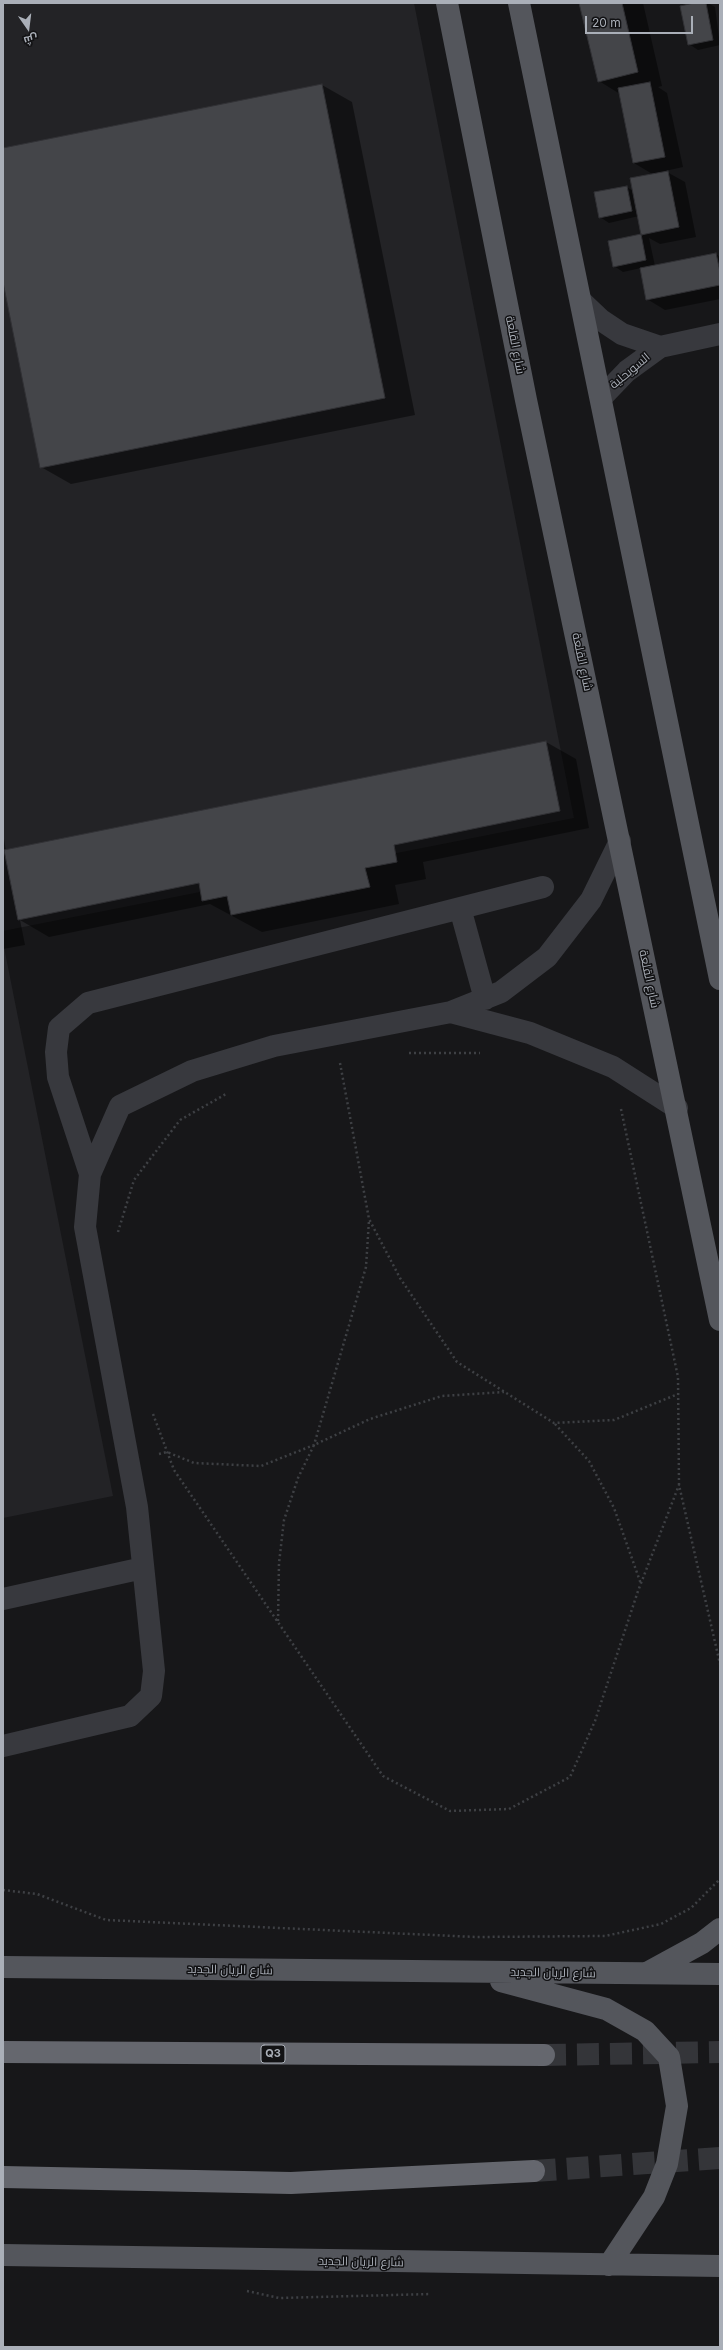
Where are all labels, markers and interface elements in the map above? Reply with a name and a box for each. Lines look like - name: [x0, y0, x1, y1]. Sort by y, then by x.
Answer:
- north arrow: [8, 8, 48, 48]
- scale bar: [587, 8, 695, 34]
- text: 20 m: [592, 15, 621, 30]
- text: ش: [22, 31, 39, 48]
- street label: شارع القلعة: [502, 315, 528, 375]
- street label: السويحلية: [607, 350, 653, 392]
- street label: شارع القلعة: [569, 632, 595, 692]
- street label: شارع القلعة: [636, 949, 662, 1009]
- street label: شارع الريان الجديد: [187, 1962, 273, 1978]
- street label: شارع الريان الجديد: [510, 1965, 596, 1981]
- road number: Q3: [261, 2045, 285, 2063]
- street label: شارع الريان الجديد: [318, 2254, 404, 2270]

